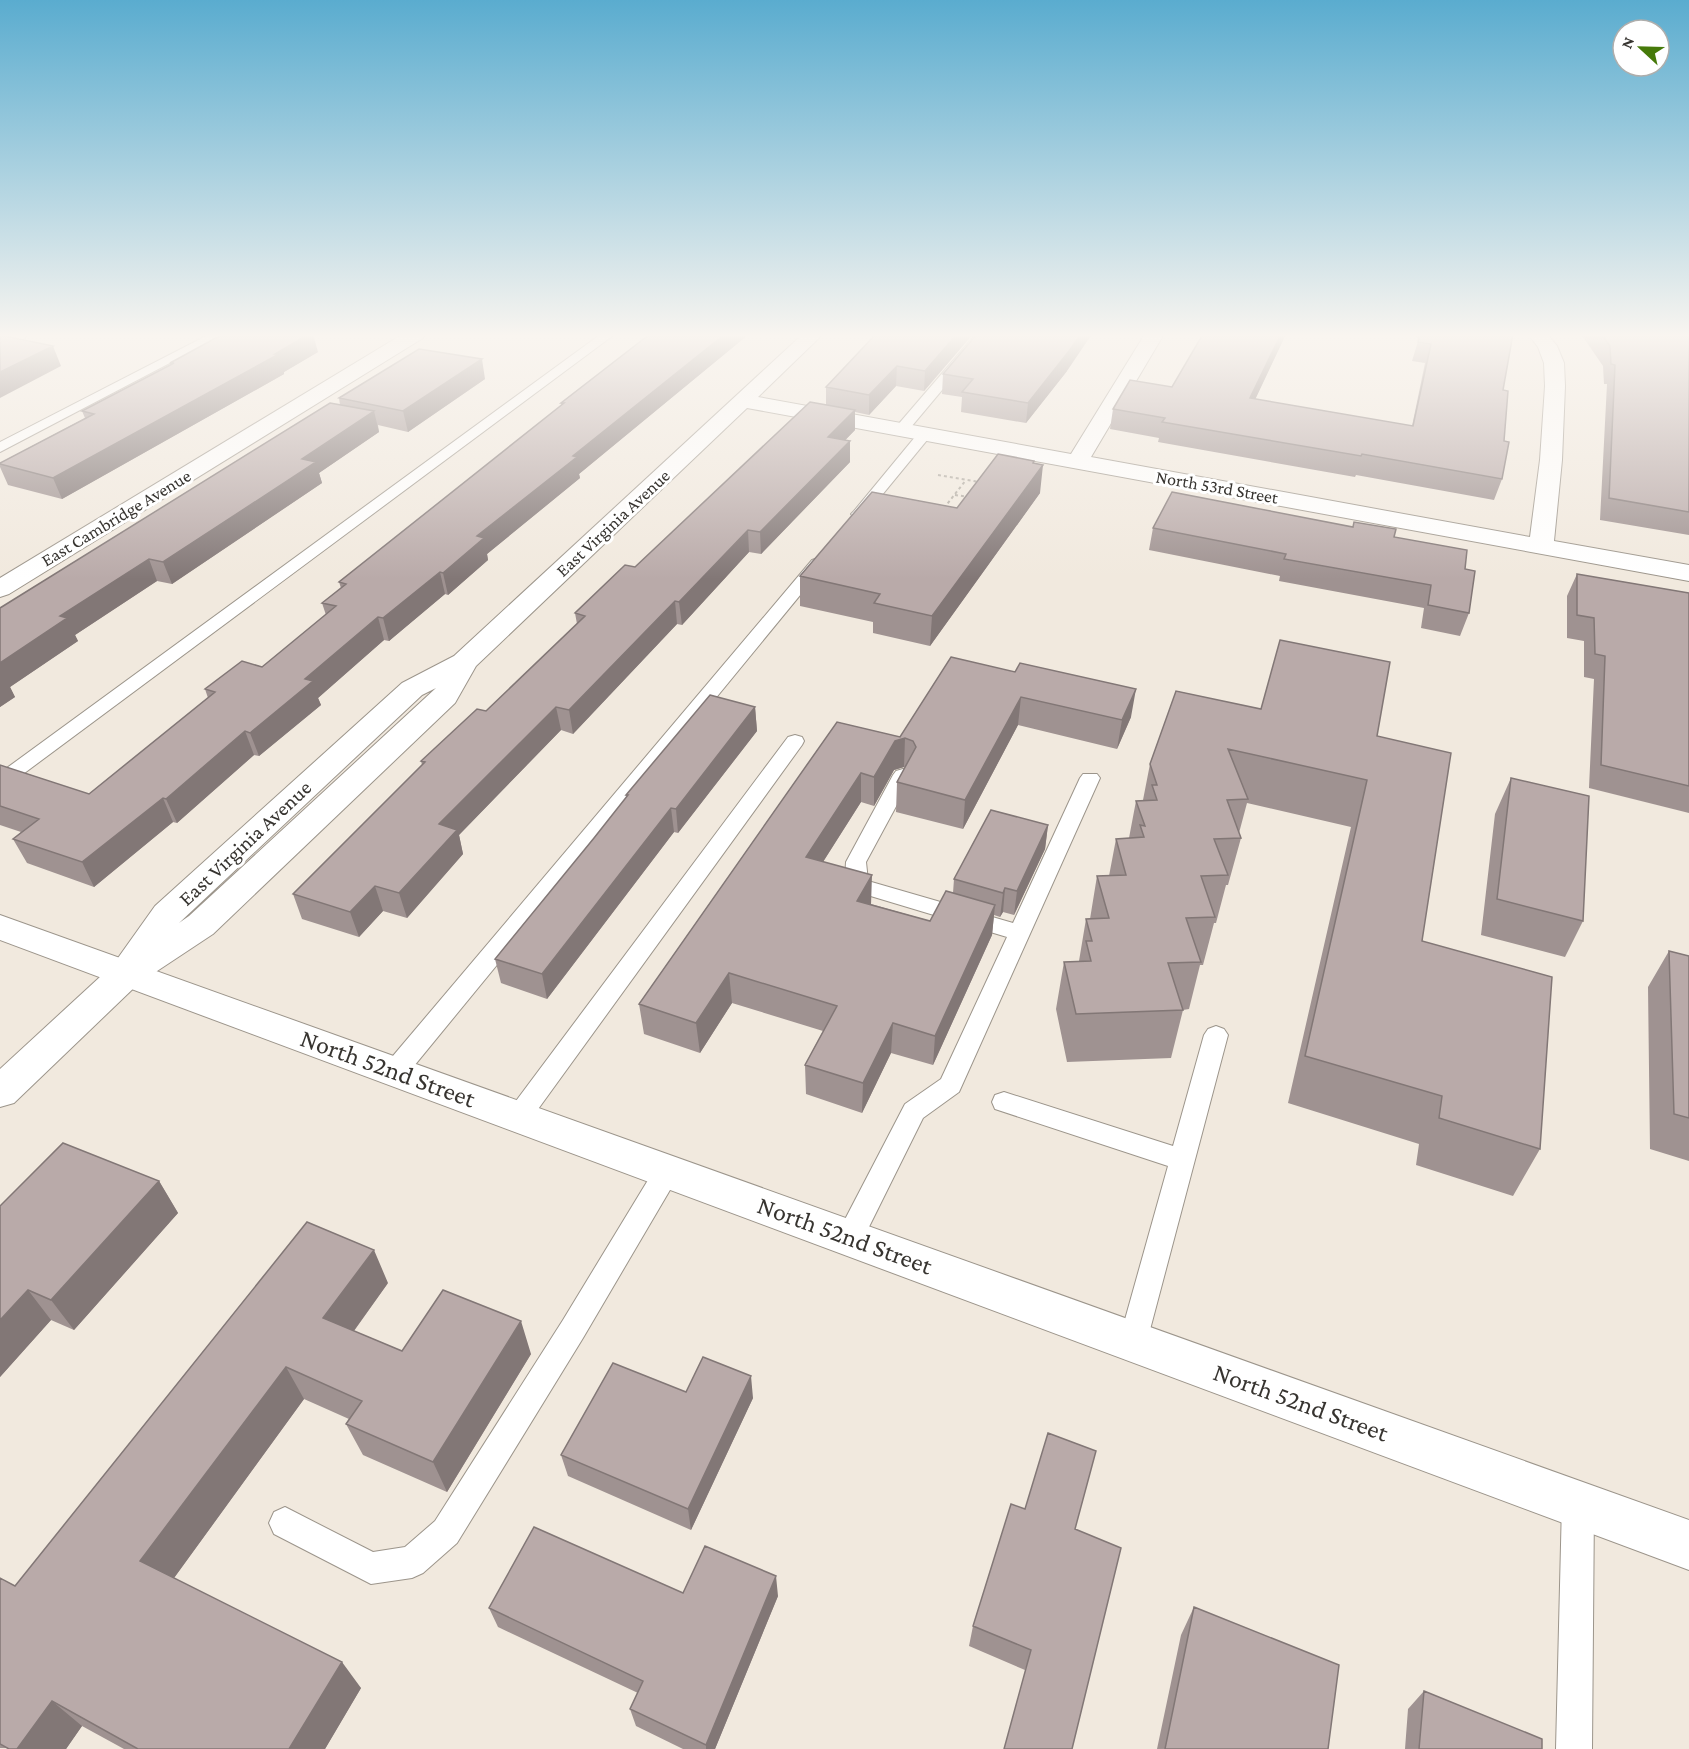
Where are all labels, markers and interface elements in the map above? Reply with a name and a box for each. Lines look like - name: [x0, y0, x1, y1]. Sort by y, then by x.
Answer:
- north arrow: [1611, 18, 1671, 78]
- text: N: [1618, 34, 1638, 51]
- street label: East Cambridge Avenue: [38, 465, 194, 570]
- street label: East Virginia Avenue: [552, 465, 674, 581]
- street label: North 53rd Street: [1154, 466, 1281, 508]
- street label: East Virginia Avenue: [174, 775, 316, 911]
- street label: North 52nd Street: [296, 1023, 480, 1114]
- street label: North 52nd Street: [753, 1190, 937, 1281]
- street label: North 52nd Street: [1209, 1357, 1393, 1448]

